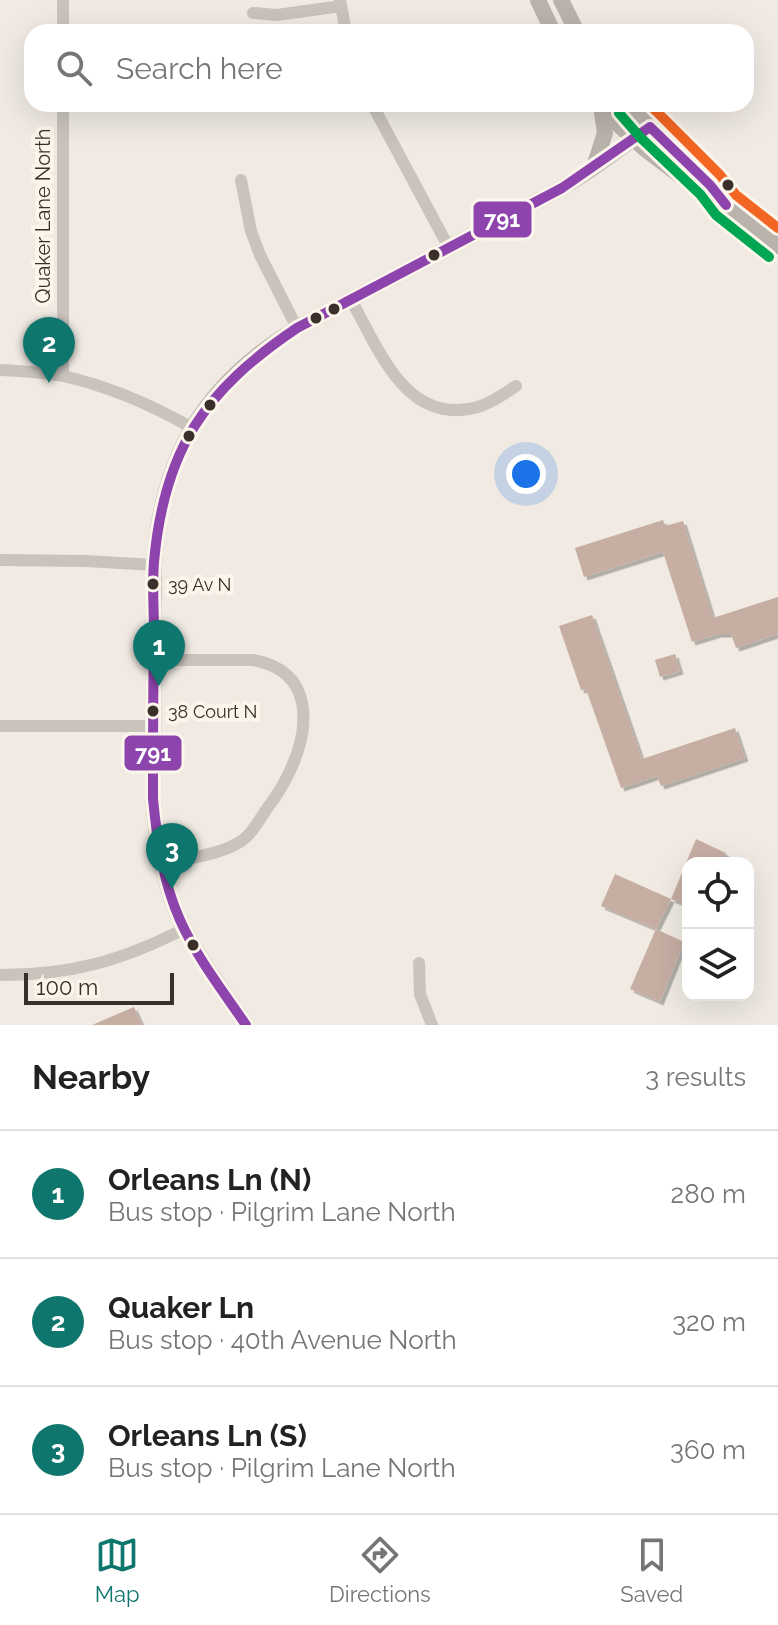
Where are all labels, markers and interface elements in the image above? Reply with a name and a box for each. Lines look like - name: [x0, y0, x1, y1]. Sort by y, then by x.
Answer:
- search box: [24, 24, 754, 112]
- icon: search: [52, 46, 96, 90]
- text: Search here: [116, 51, 283, 86]
- street label: Quaker Lane North: [31, 129, 55, 303]
- unlabelled marker: [720, 177, 736, 193]
- line badge: 791: [472, 200, 533, 239]
- text: 791: [484, 206, 520, 232]
- unlabelled marker: [426, 247, 442, 263]
- unlabelled marker: [326, 301, 342, 317]
- unlabelled marker: [308, 310, 324, 326]
- pin: 2: [23, 317, 75, 383]
- unlabelled marker: [202, 397, 218, 413]
- unlabelled marker: [181, 428, 197, 444]
- your location: [506, 454, 546, 494]
- place label: 39 Av N: [168, 574, 231, 595]
- marker: 39 Av N: [145, 576, 161, 592]
- pin: 1: [133, 620, 185, 686]
- place label: 38 Court N: [168, 701, 257, 722]
- marker: 38 Court N: [145, 703, 161, 719]
- line badge: 791: [123, 734, 183, 772]
- text: 791: [135, 740, 171, 766]
- pin: 3: [146, 823, 198, 889]
- map controls: [682, 857, 754, 1001]
- button: locate: [682, 857, 754, 929]
- button: layers: [682, 929, 754, 1001]
- unlabelled marker: [185, 937, 201, 953]
- scale bar: [24, 969, 174, 1005]
- text: 100 m: [36, 974, 98, 1000]
- text: Nearby: [32, 1057, 150, 1097]
- text: 3 results: [645, 1062, 746, 1092]
- text: Orleans Ln (N): [108, 1162, 311, 1197]
- text: 1: [52, 1179, 64, 1209]
- text: 280 m: [671, 1179, 746, 1209]
- text: Bus stop · Pilgrim Lane North: [108, 1197, 456, 1227]
- text: Quaker Ln: [108, 1290, 254, 1325]
- text: 2: [51, 1307, 65, 1337]
- text: 320 m: [672, 1307, 746, 1337]
- text: Bus stop · 40th Avenue North: [108, 1325, 457, 1355]
- text: Orleans Ln (S): [108, 1418, 307, 1453]
- text: 3: [51, 1435, 65, 1465]
- text: 360 m: [670, 1435, 746, 1465]
- text: Bus stop · Pilgrim Lane North: [108, 1453, 456, 1483]
- tab: Map: [95, 1533, 140, 1607]
- tab: Directions: [329, 1533, 431, 1607]
- tab: Saved: [620, 1533, 683, 1607]

